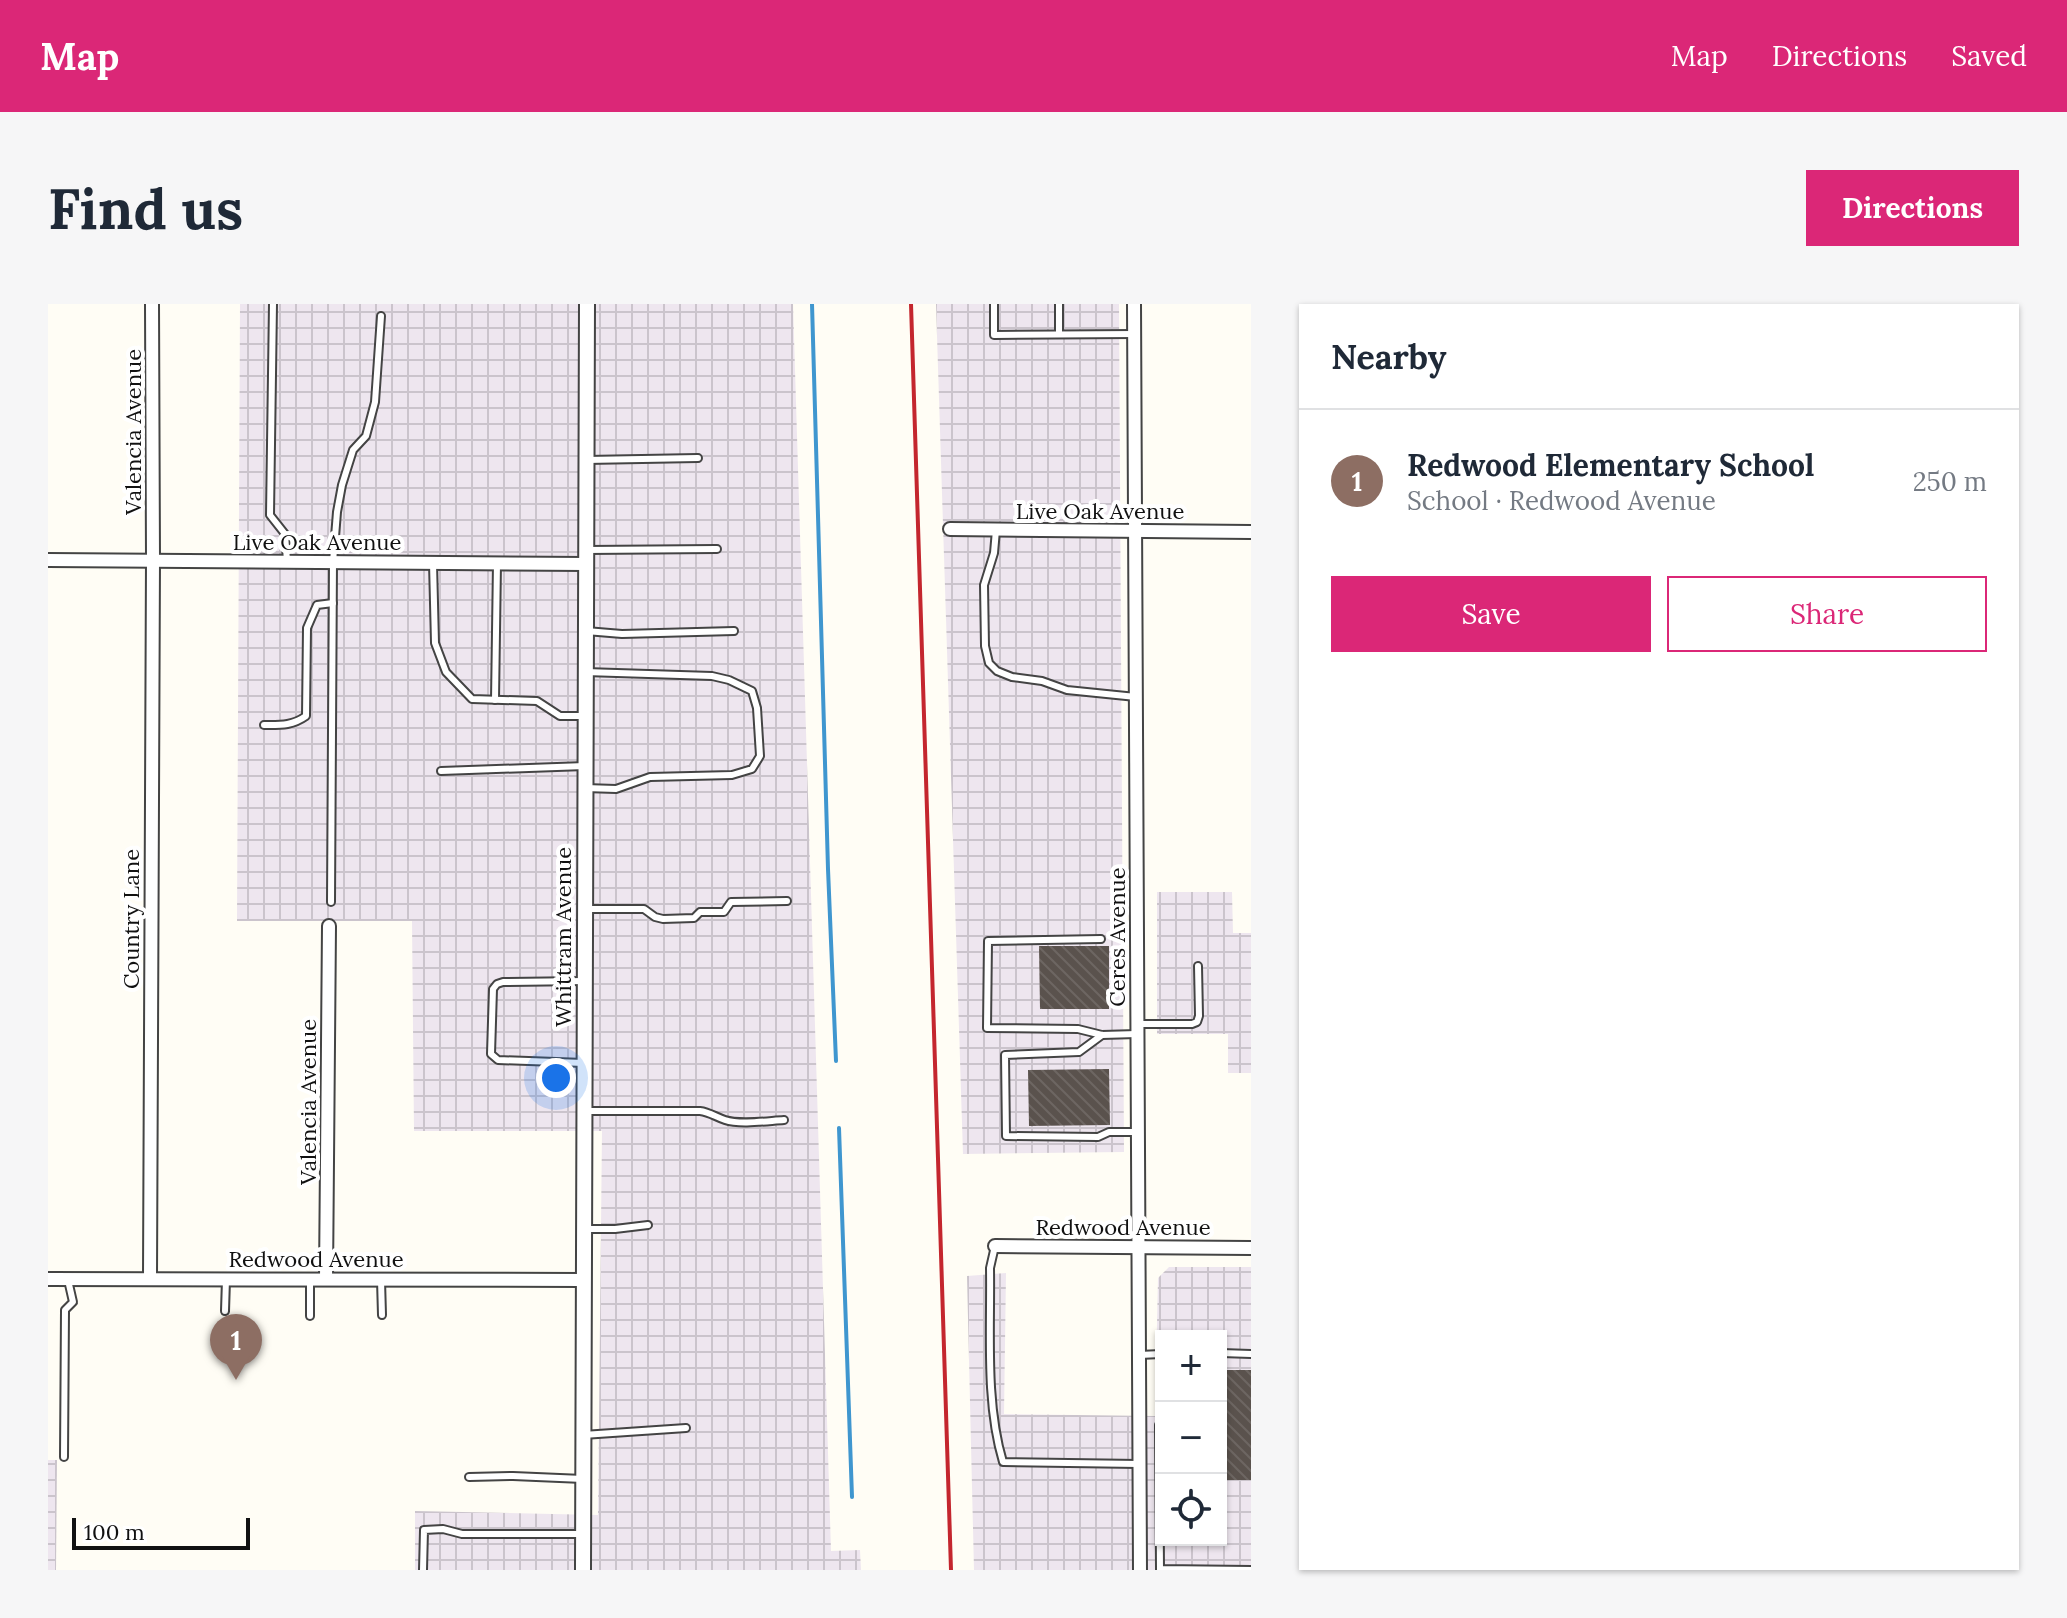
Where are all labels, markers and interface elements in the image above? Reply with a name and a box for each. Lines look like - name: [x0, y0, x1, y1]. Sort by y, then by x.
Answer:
- text: Map: [40, 32, 119, 80]
- text: Map: [1671, 38, 1728, 74]
- text: Directions: [1772, 38, 1907, 74]
- text: Saved: [1951, 38, 2027, 74]
- button: Directions: [1806, 170, 2019, 246]
- text: Find us: [48, 173, 243, 244]
- text: Nearby: [1331, 335, 1447, 378]
- street label: Valencia Avenue: [119, 349, 147, 516]
- text: Redwood Elementary School: [1407, 446, 1814, 484]
- text: 1: [1352, 465, 1362, 498]
- text: 250 m: [1913, 465, 1987, 498]
- text: School · Redwood Avenue: [1407, 484, 1716, 517]
- street label: Live Oak Avenue: [1016, 497, 1184, 525]
- street label: Live Oak Avenue: [233, 528, 401, 556]
- button: Save: [1331, 576, 1651, 652]
- button: Share: [1667, 576, 1987, 652]
- street label: Whittram Avenue: [549, 847, 577, 1027]
- street label: Country Lane: [117, 849, 145, 989]
- street label: Ceres Avenue: [1103, 867, 1131, 1007]
- street label: Valencia Avenue: [294, 1019, 322, 1186]
- your location: [536, 1058, 576, 1098]
- street label: Redwood Avenue: [1035, 1213, 1211, 1241]
- street label: Redwood Avenue: [228, 1245, 404, 1273]
- pin: 1: [210, 1314, 262, 1380]
- map controls: [1155, 1330, 1227, 1546]
- button: +: [1155, 1330, 1227, 1402]
- button: −: [1155, 1402, 1227, 1474]
- button: locate: [1155, 1474, 1227, 1546]
- scale bar: [72, 1514, 250, 1550]
- text: 100 m: [84, 1518, 145, 1546]

